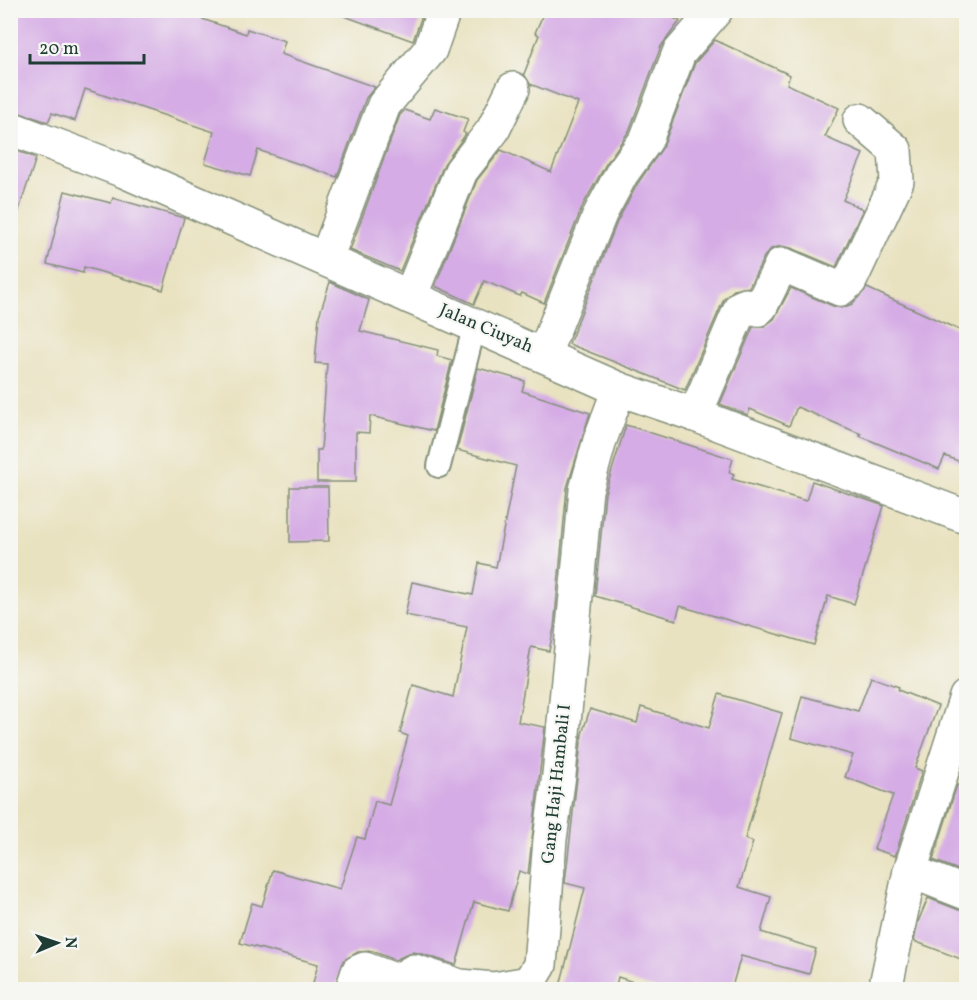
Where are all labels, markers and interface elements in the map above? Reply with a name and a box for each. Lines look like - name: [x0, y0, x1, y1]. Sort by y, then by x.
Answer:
- scale bar: [30, 27, 144, 65]
- text: 20 m: [39, 37, 79, 62]
- street label: Jalan Ciuyah: [435, 298, 537, 360]
- street label: Gang Haji Hambali I: [536, 703, 578, 865]
- north arrow: [27, 913, 87, 973]
- text: N: [59, 936, 81, 949]

